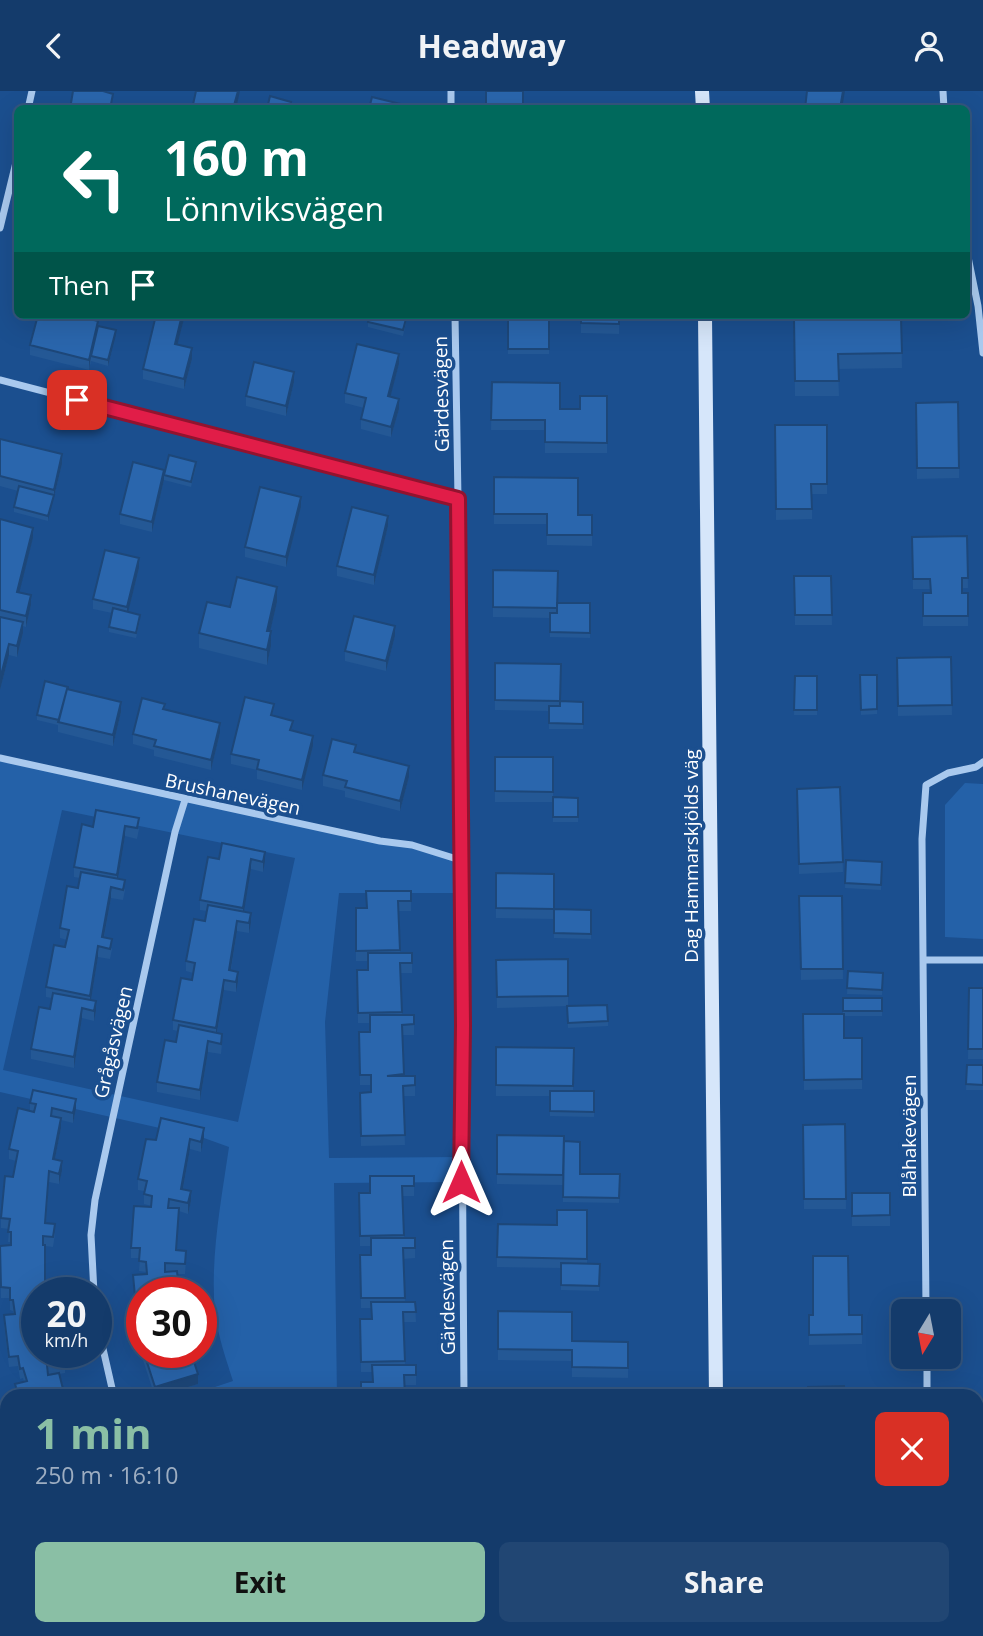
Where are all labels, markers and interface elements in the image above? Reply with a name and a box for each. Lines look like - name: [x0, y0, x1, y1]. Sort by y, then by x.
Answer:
- text: Headway: [418, 24, 565, 67]
- icon: back: [35, 27, 73, 65]
- icon: person: [910, 27, 948, 65]
- text: 160 m: [164, 124, 309, 190]
- icon: left: [49, 133, 140, 224]
- text: Lönnviksvägen: [164, 187, 384, 230]
- icon: arrive: [124, 266, 162, 304]
- text: Then: [49, 267, 110, 303]
- street label: Gärdesvägen: [427, 336, 455, 452]
- pin: [47, 370, 107, 430]
- icon: arrive: [58, 381, 96, 419]
- street label: Dag Hammarskjölds väg: [678, 749, 704, 963]
- street label: Brushanevägen: [163, 767, 303, 821]
- street label: Grågåsvägen: [87, 983, 139, 1101]
- street label: Blåhakevägen: [896, 1074, 922, 1198]
- position arrow: [424, 1145, 498, 1219]
- street label: Gärdesvägen: [433, 1239, 461, 1355]
- speed limit sign: 30: [126, 1277, 217, 1368]
- text: 20: [46, 1290, 87, 1337]
- north arrow: [891, 1299, 961, 1369]
- map controls: [891, 1299, 961, 1369]
- text: km/h: [45, 1328, 88, 1352]
- text: 1 min: [35, 1404, 152, 1461]
- button: close: [875, 1412, 949, 1486]
- text: 250 m · 16:10: [35, 1459, 178, 1491]
- button: Exit: [35, 1542, 485, 1622]
- button: Share: [499, 1542, 949, 1622]

